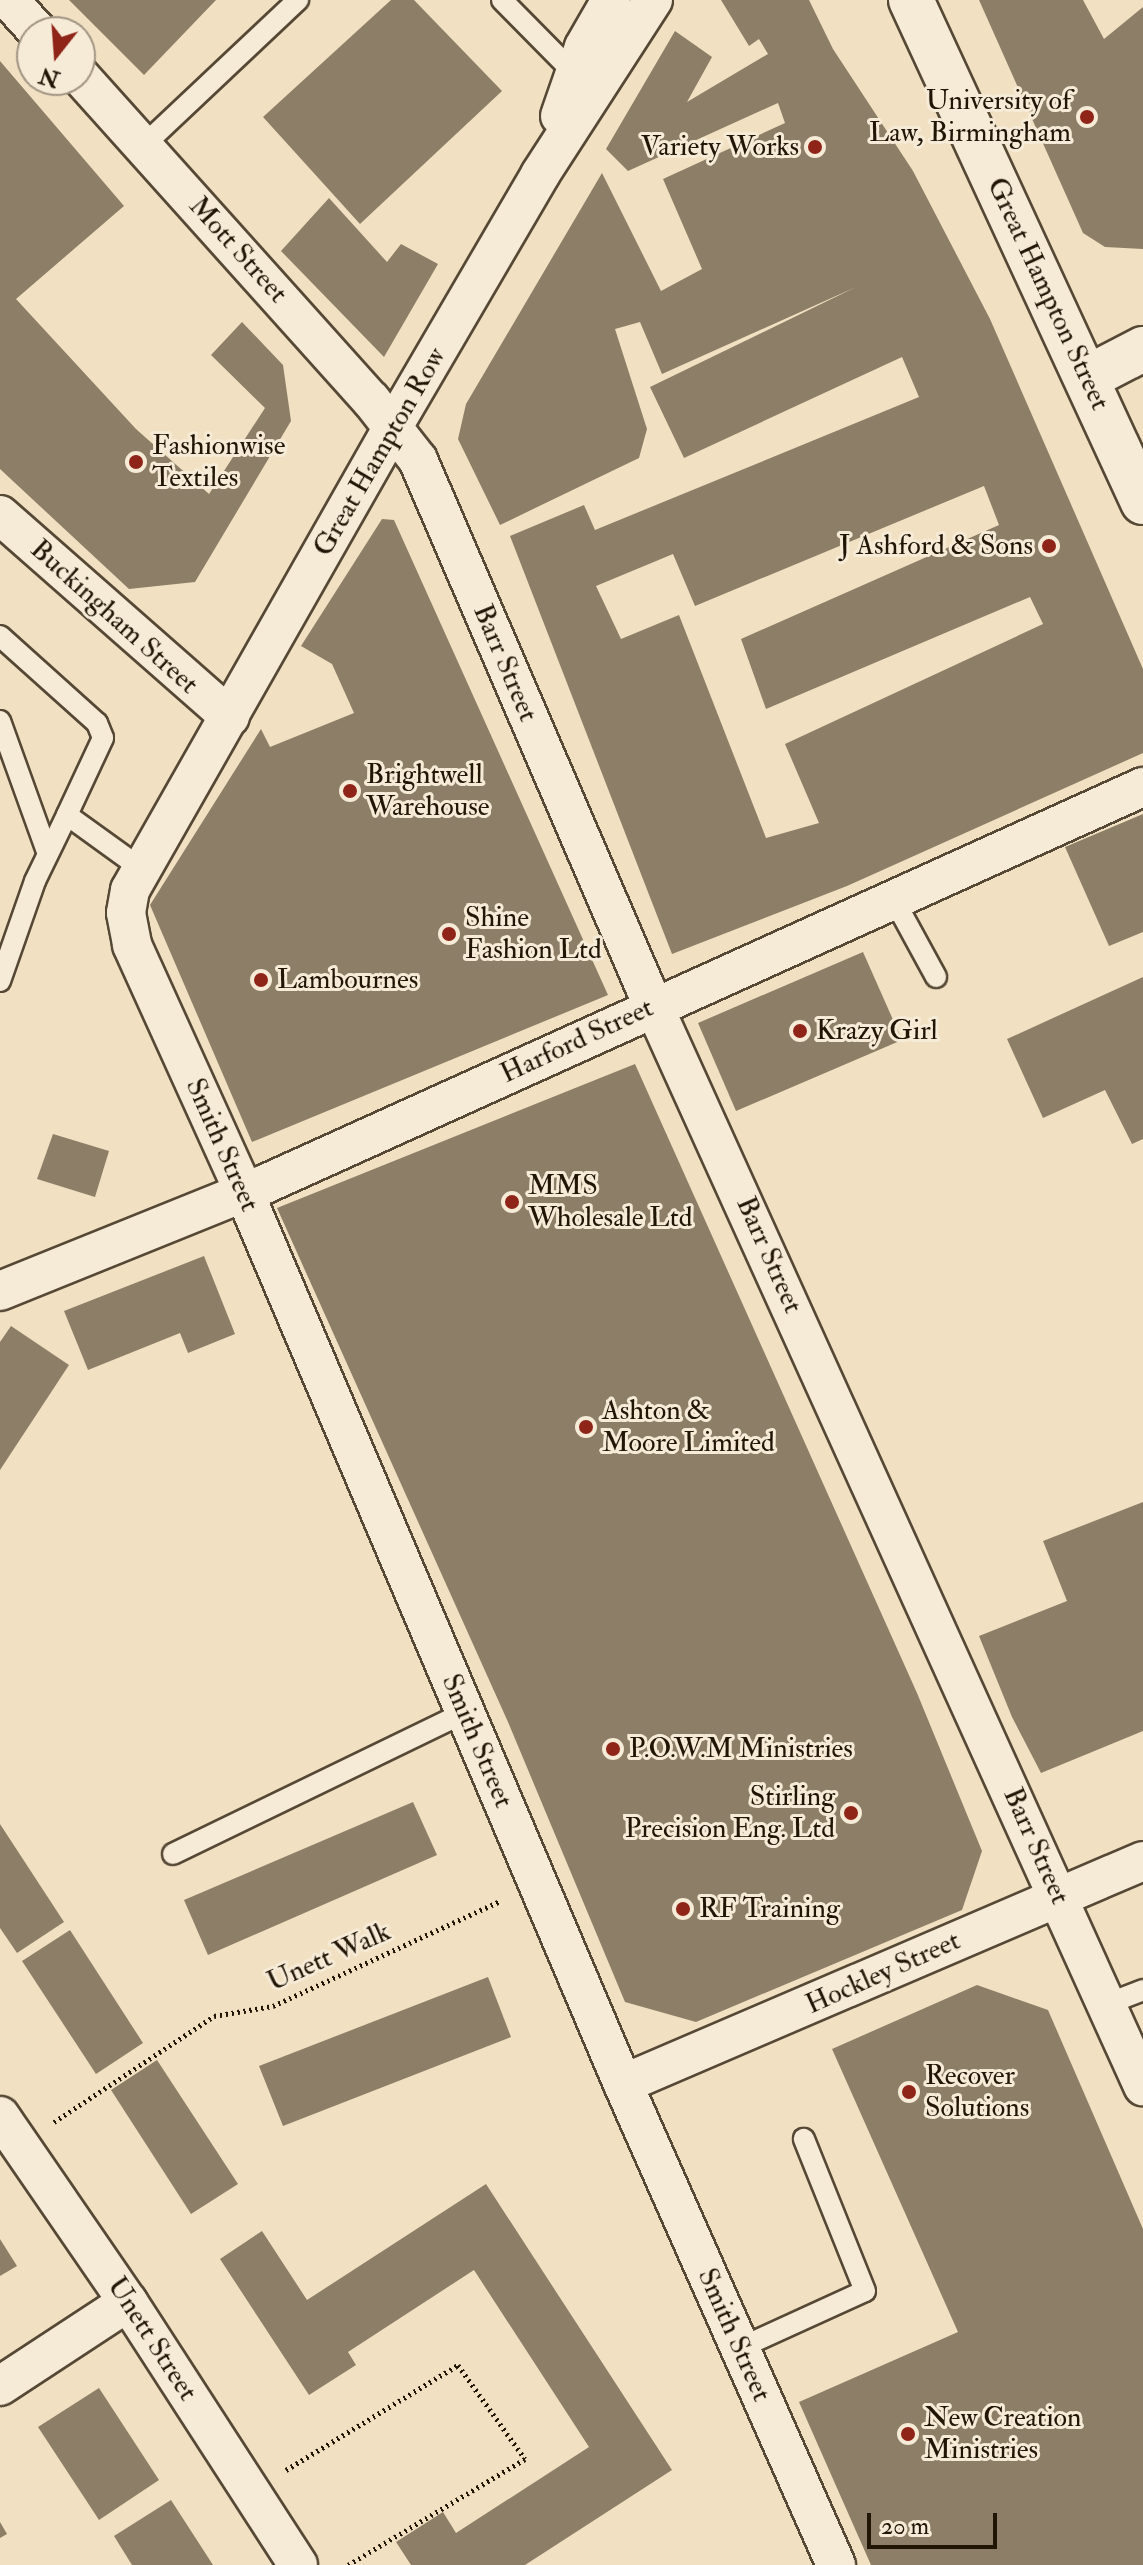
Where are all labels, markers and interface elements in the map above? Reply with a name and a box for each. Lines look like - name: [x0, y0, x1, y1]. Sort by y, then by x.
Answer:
- north arrow: [16, 16, 96, 96]
- text: N: [36, 61, 63, 93]
- place label: University of Law, Birmingham: [869, 84, 1071, 150]
- marker: University of Law, Birmingham: [1078, 108, 1096, 126]
- place label: Variety Works: [641, 130, 799, 164]
- marker: Variety Works: [806, 138, 824, 156]
- street label: Great Hampton Street: [979, 172, 1117, 416]
- street label: Mott Street: [181, 190, 295, 310]
- street label: Great Hampton Row: [307, 342, 453, 562]
- place label: Fashionwise Textiles: [152, 429, 285, 495]
- marker: Fashionwise Textiles: [127, 453, 145, 471]
- place label: J Ashford & Sons: [839, 529, 1033, 563]
- street label: Buckingham Street: [23, 533, 205, 701]
- marker: J Ashford & Sons: [1040, 537, 1058, 555]
- street label: Barr Street: [465, 599, 545, 727]
- place label: Brightwell Warehouse: [366, 758, 490, 824]
- marker: Brightwell Warehouse: [341, 782, 359, 800]
- place label: Shine Fashion Ltd: [465, 901, 602, 967]
- marker: Shine Fashion Ltd: [440, 925, 458, 943]
- place label: Lambournes: [277, 963, 418, 997]
- marker: Lambournes: [252, 971, 270, 989]
- street label: Harford Street: [495, 991, 659, 1091]
- place label: Krazy Girl: [816, 1014, 938, 1048]
- marker: Krazy Girl: [791, 1022, 809, 1040]
- street label: Smith Street: [178, 1073, 266, 1217]
- place label: MMS Wholesale Ltd: [528, 1169, 692, 1235]
- street label: Barr Street: [728, 1191, 810, 1319]
- marker: MMS Wholesale Ltd: [503, 1193, 521, 1211]
- place label: Ashton & Moore Limited: [602, 1394, 775, 1460]
- marker: Ashton & Moore Limited: [577, 1418, 595, 1436]
- street label: Smith Street: [434, 1669, 520, 1813]
- place label: P.O.W.M Ministries: [629, 1732, 853, 1766]
- marker: P.O.W.M Ministries: [604, 1740, 622, 1758]
- place label: Stirling Precision Eng. Ltd: [625, 1780, 835, 1846]
- street label: Barr Street: [995, 1782, 1077, 1910]
- marker: Stirling Precision Eng. Ltd: [842, 1804, 860, 1822]
- place label: RF Training: [699, 1892, 840, 1926]
- marker: RF Training: [674, 1900, 692, 1918]
- street label: Unett Walk: [262, 1915, 396, 1999]
- street label: Hockley Street: [801, 1924, 965, 2022]
- place label: Recover Solutions: [925, 2059, 1029, 2125]
- marker: Recover Solutions: [900, 2083, 918, 2101]
- street label: Smith Street: [690, 2263, 778, 2407]
- street label: Unett Street: [100, 2271, 204, 2407]
- place label: New Creation Ministries: [924, 2401, 1081, 2467]
- marker: New Creation Ministries: [899, 2425, 917, 2443]
- scale bar: [871, 2497, 1001, 2547]
- text: 20 m: [881, 2511, 929, 2542]

